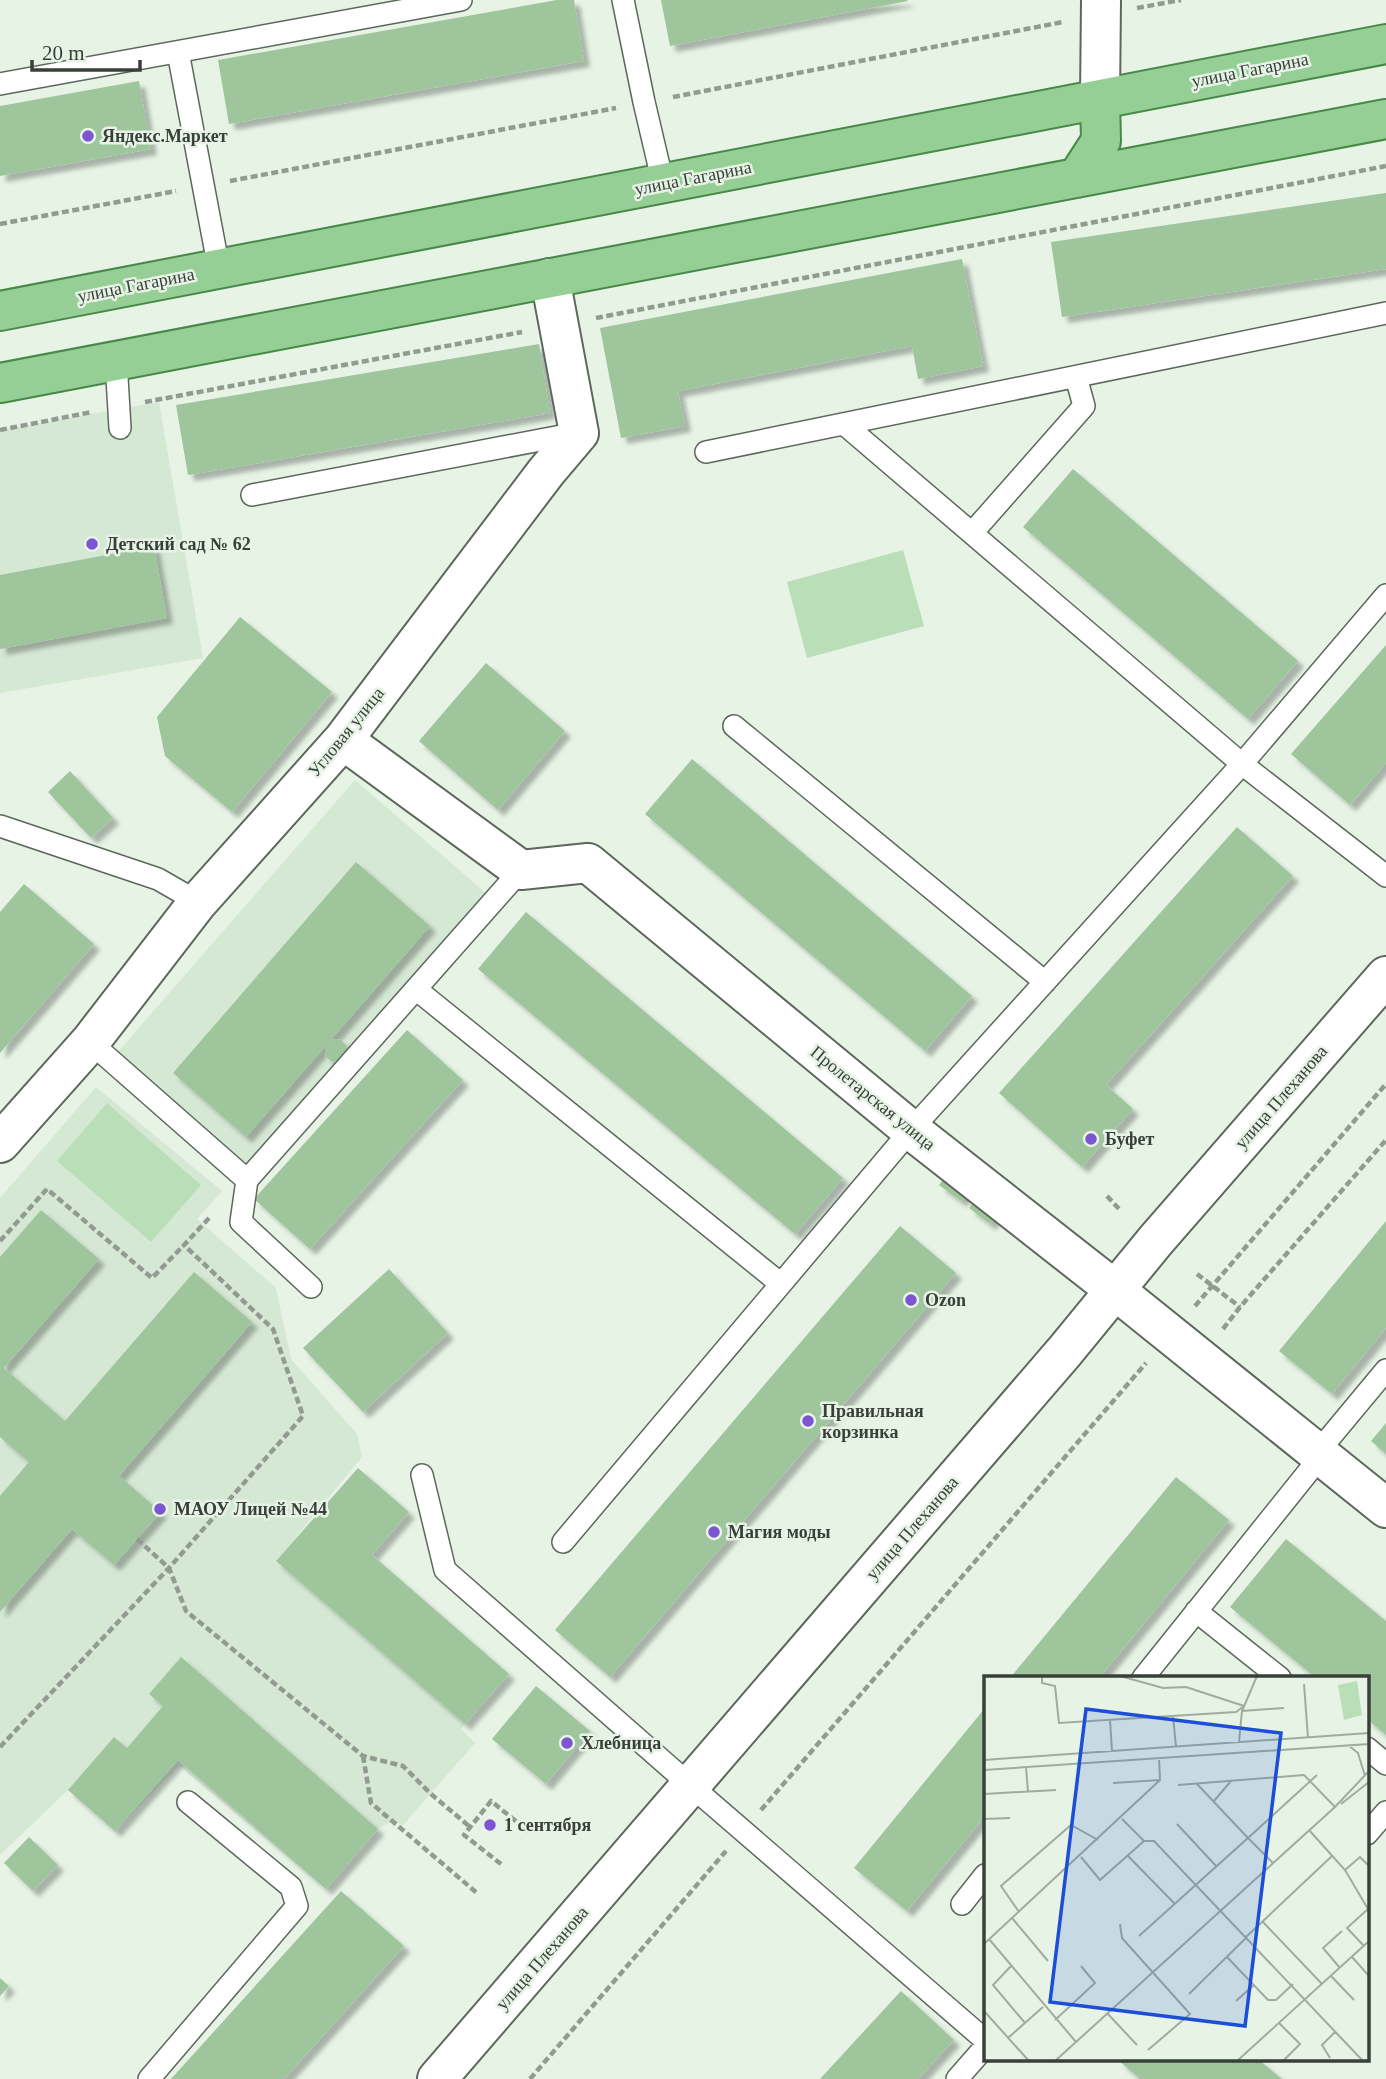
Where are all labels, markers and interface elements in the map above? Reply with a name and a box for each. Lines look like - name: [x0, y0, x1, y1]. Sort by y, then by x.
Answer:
- scale bar: [32, 28, 140, 72]
- text: 20 m: [42, 41, 85, 65]
- street label: улица Гагарина: [1190, 49, 1310, 91]
- place label: Яндекс.Маркет: [102, 126, 228, 146]
- marker: Яндекс.Маркет: [80, 128, 96, 144]
- street label: улица Гагарина: [633, 157, 753, 199]
- street label: улица Гагарина: [76, 264, 196, 306]
- place label: Детский сад № 62: [106, 534, 251, 554]
- marker: Детский сад № 62: [84, 536, 100, 552]
- street label: Угловая улица: [304, 683, 388, 781]
- street label: улица Плеханова: [1231, 1041, 1331, 1153]
- street label: Пролетарская улица: [807, 1042, 939, 1154]
- place label: Буфет: [1105, 1129, 1154, 1149]
- marker: Буфет: [1083, 1131, 1099, 1147]
- place label: Ozon: [925, 1290, 966, 1310]
- marker: Ozon: [903, 1292, 919, 1308]
- place label: Правильная корзинка: [822, 1401, 924, 1442]
- marker: Правильная корзинка: [800, 1413, 816, 1429]
- street label: улица Плеханова: [862, 1472, 962, 1584]
- place label: МАОУ Лицей №44: [174, 1499, 327, 1519]
- marker: МАОУ Лицей №44: [152, 1501, 168, 1517]
- place label: Магия моды: [728, 1522, 830, 1542]
- marker: Магия моды: [706, 1524, 722, 1540]
- inset map: [984, 1676, 1368, 2062]
- place label: Хлебница: [581, 1733, 661, 1753]
- marker: Хлебница: [559, 1735, 575, 1751]
- place label: 1 сентября: [504, 1815, 591, 1835]
- marker: 1 сентября: [482, 1817, 498, 1833]
- street label: улица Плеханова: [492, 1902, 592, 2014]

